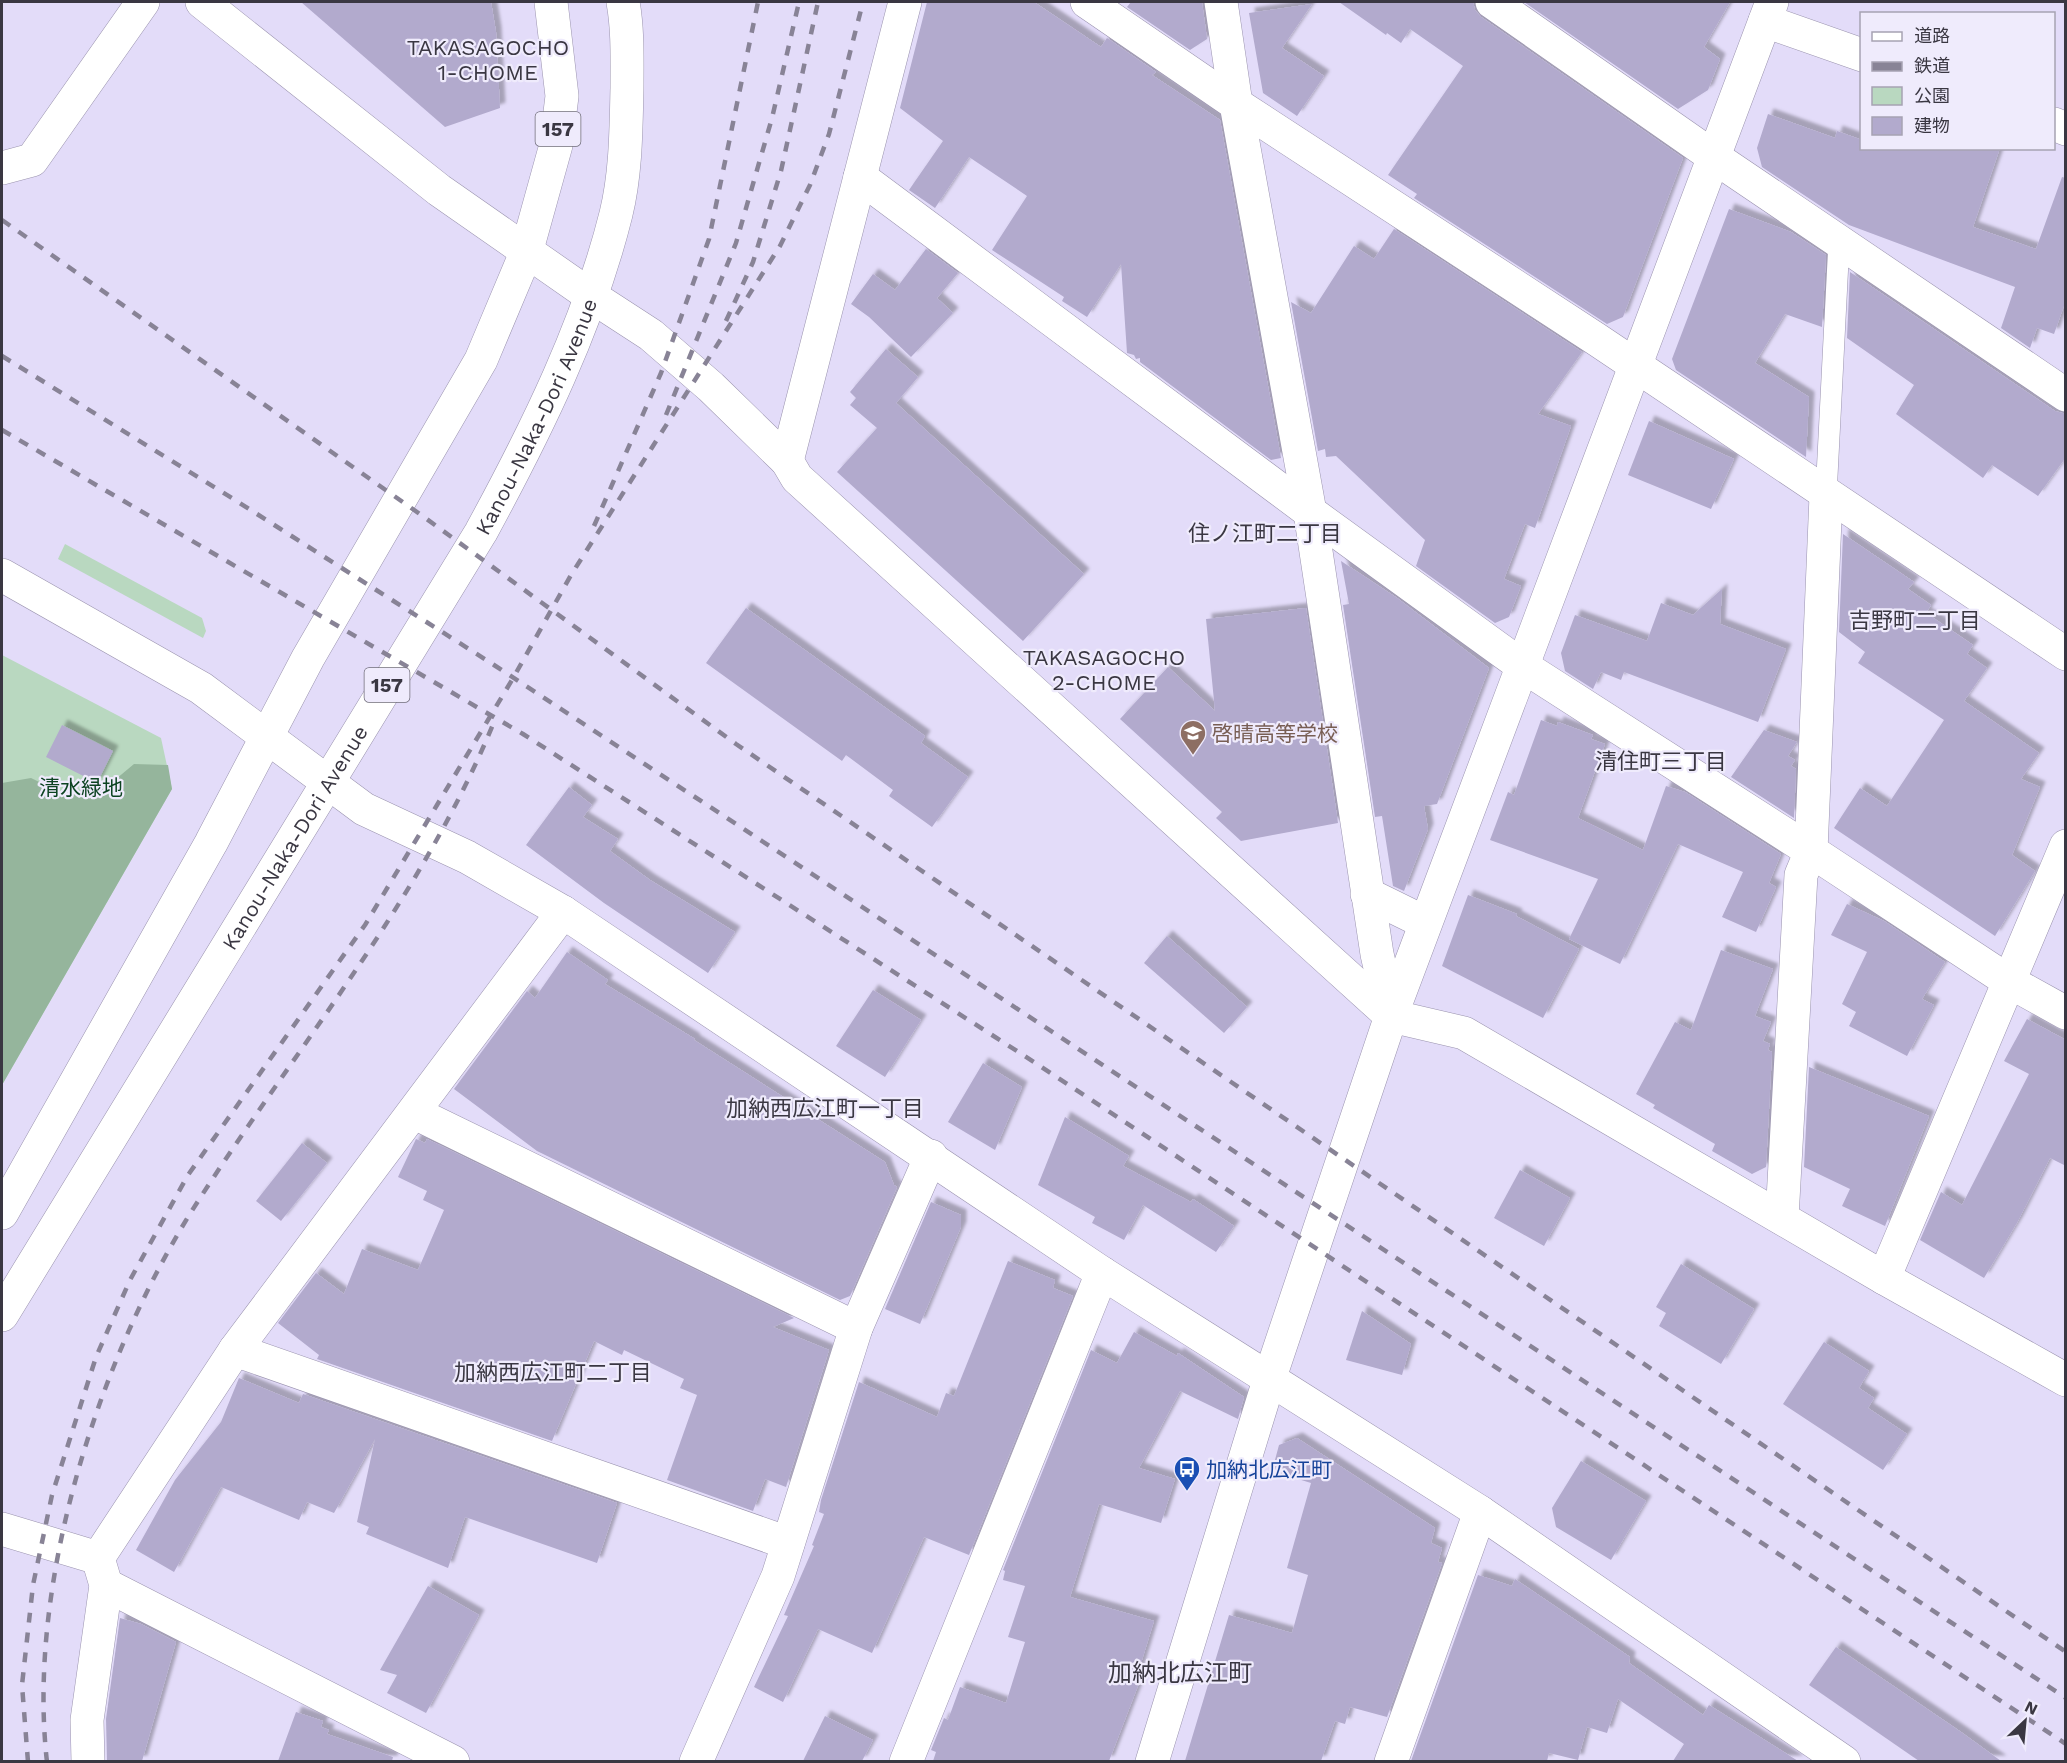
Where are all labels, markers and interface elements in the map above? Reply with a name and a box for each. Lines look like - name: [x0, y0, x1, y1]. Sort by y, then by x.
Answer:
- legend: [1860, 12, 2055, 150]
- text: 道路: [1914, 25, 1950, 46]
- district label: TAKASAGOCHO 1-CHOME: [407, 35, 569, 85]
- text: 鉄道: [1914, 55, 1950, 76]
- text: 公園: [1914, 85, 1950, 106]
- road number: 157: [536, 112, 580, 146]
- text: 建物: [1914, 115, 1950, 136]
- street label: Kanou-Naka-Dori Avenue: [469, 295, 602, 539]
- district label: 住ノ江町二丁目: [1188, 521, 1342, 546]
- district label: 吉野町二丁目: [1849, 608, 1981, 633]
- district label: TAKASAGOCHO 2-CHOME: [1023, 645, 1185, 695]
- road number: 157: [364, 668, 410, 702]
- school or university icon: 啓晴高等学校: [1178, 718, 1208, 756]
- street label: Kanou-Naka-Dori Avenue: [216, 721, 372, 954]
- place label: 啓晴高等学校: [1212, 721, 1338, 746]
- district label: 清住町三丁目: [1595, 749, 1727, 774]
- park label: 清水緑地: [39, 775, 123, 800]
- district label: 加納西広江町一丁目: [726, 1096, 924, 1121]
- district label: 加納西広江町二丁目: [454, 1360, 652, 1385]
- bus stop icon: 加納北広江町: [1172, 1454, 1202, 1492]
- place label: 加納北広江町: [1206, 1457, 1332, 1482]
- district label: 加納北広江町: [1108, 1659, 1252, 1687]
- north arrow: [1995, 1691, 2055, 1751]
- text: N: [2022, 1697, 2041, 1719]

